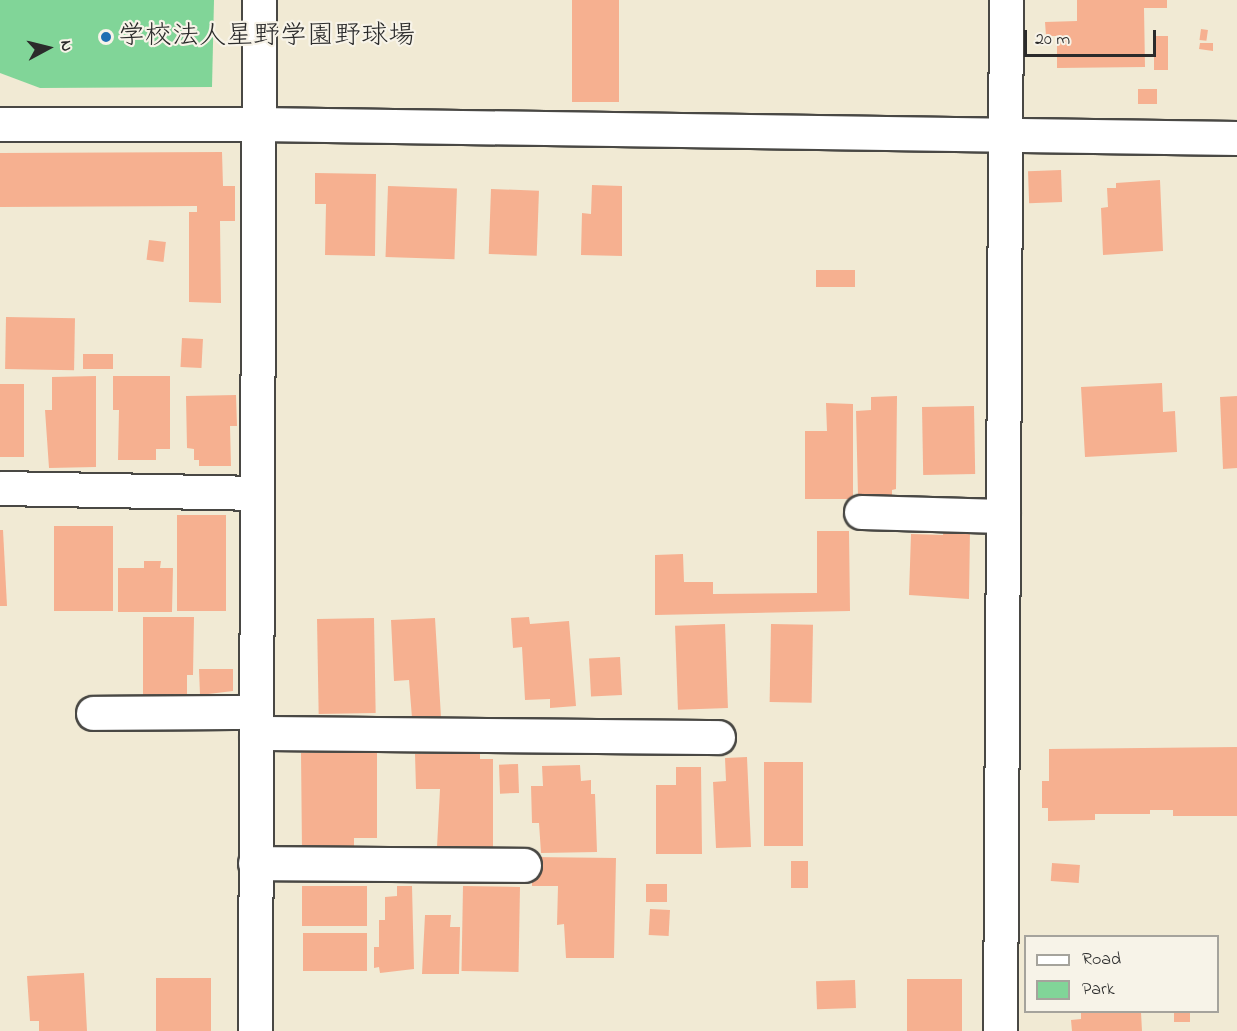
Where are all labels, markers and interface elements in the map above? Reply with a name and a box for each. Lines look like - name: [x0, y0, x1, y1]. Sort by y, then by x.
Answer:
- north arrow: [18, 18, 78, 78]
- scale bar: [1027, 18, 1159, 56]
- place label: 学校法人星野学園野球場: [118, 21, 415, 53]
- text: 20 m: [1035, 27, 1070, 53]
- marker: 学校法人星野学園野球場: [99, 30, 113, 44]
- text: N: [53, 39, 78, 53]
- legend: [1024, 935, 1219, 1013]
- text: Road: [1082, 947, 1121, 973]
- text: Park: [1082, 977, 1115, 1003]

